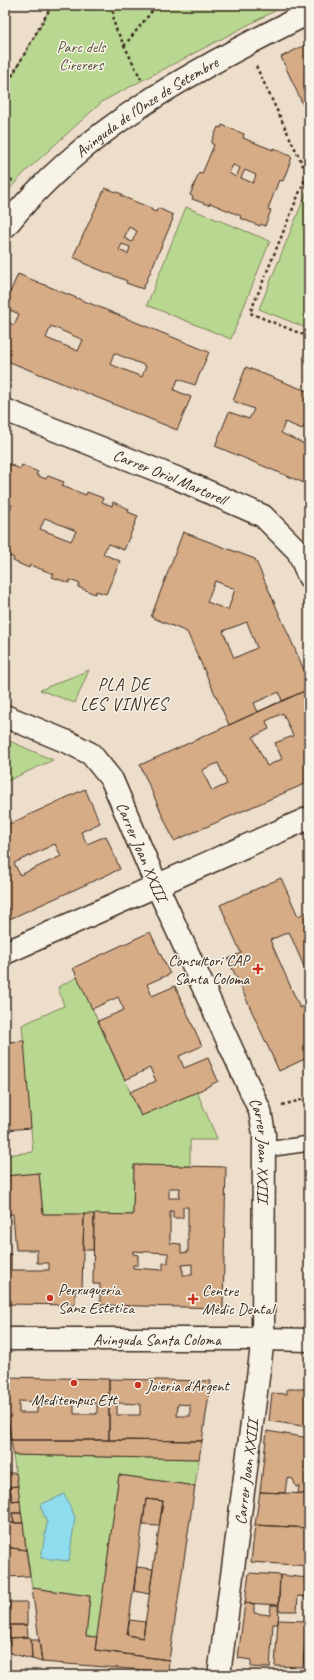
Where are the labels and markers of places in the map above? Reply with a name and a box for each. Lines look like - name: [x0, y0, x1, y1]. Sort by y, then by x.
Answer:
- place label: Consultori CAP Santa Coloma: [168, 951, 251, 989]
- marker: Consultori CAP Santa Coloma: [252, 963, 264, 975]
- place label: Perruqueria Sanz Estetica: [58, 1280, 135, 1318]
- place label: Centre Mèdic Dental: [202, 1281, 277, 1319]
- marker: Perruqueria Sanz Estetica: [45, 1293, 55, 1303]
- marker: Centre Mèdic Dental: [187, 1293, 199, 1305]
- place label: Joieria d'Argent: [145, 1376, 231, 1396]
- marker: Meditempus Ett: [69, 1378, 79, 1388]
- marker: Joieria d'Argent: [133, 1380, 143, 1390]
- place label: Meditempus Ett: [31, 1390, 119, 1410]

